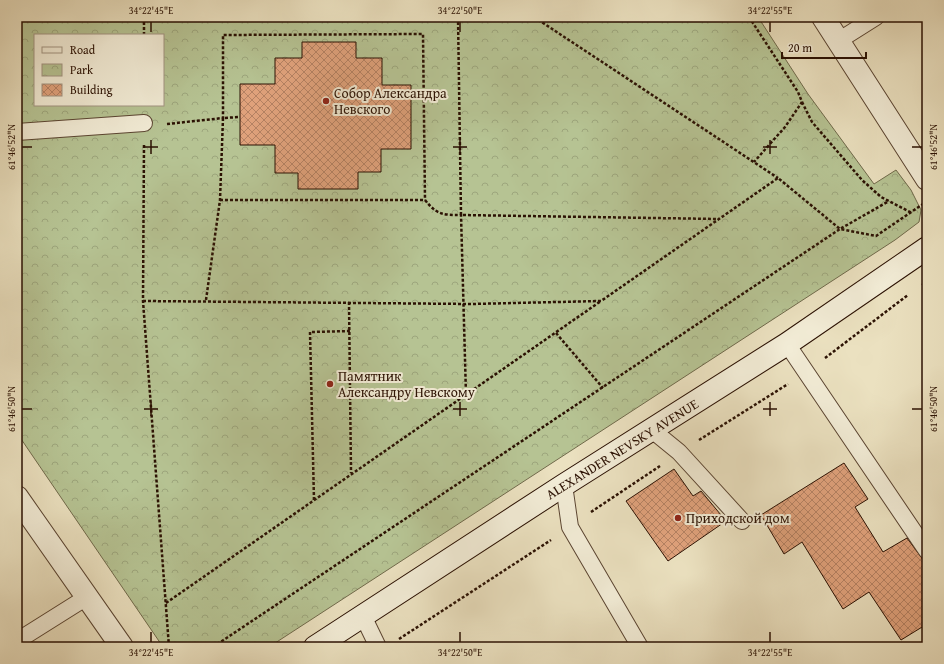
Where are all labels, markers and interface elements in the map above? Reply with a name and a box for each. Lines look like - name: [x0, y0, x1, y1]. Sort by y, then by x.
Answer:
- text: 34°22'45"E: [129, 3, 173, 18]
- text: 34°22'50"E: [438, 3, 482, 18]
- text: 34°22'55"E: [748, 3, 792, 18]
- legend: [34, 34, 164, 106]
- scale bar: [782, 34, 866, 60]
- text: 20 m: [788, 39, 812, 56]
- text: Road: [70, 41, 96, 58]
- text: Park: [70, 61, 94, 78]
- text: Building: [70, 81, 113, 98]
- place label: Собор Александра Невского: [334, 83, 447, 119]
- marker: Собор Александра Невского: [321, 96, 331, 106]
- text: 61°46'52"N: [4, 124, 19, 170]
- text: 61°46'52"N: [926, 124, 941, 170]
- place label: Памятник Александру Невскому: [338, 366, 475, 402]
- marker: Памятник Александру Невскому: [325, 379, 335, 389]
- text: 61°46'50"N: [4, 386, 19, 432]
- text: 61°46'50"N: [926, 386, 941, 432]
- street label: ALEXANDER NEVSKY AVENUE: [542, 394, 702, 504]
- place label: Приходской дом: [686, 508, 790, 528]
- marker: Приходской дом: [673, 513, 683, 523]
- text: 34°22'45"E: [129, 645, 173, 660]
- text: 34°22'50"E: [438, 645, 482, 660]
- text: 34°22'55"E: [748, 645, 792, 660]

